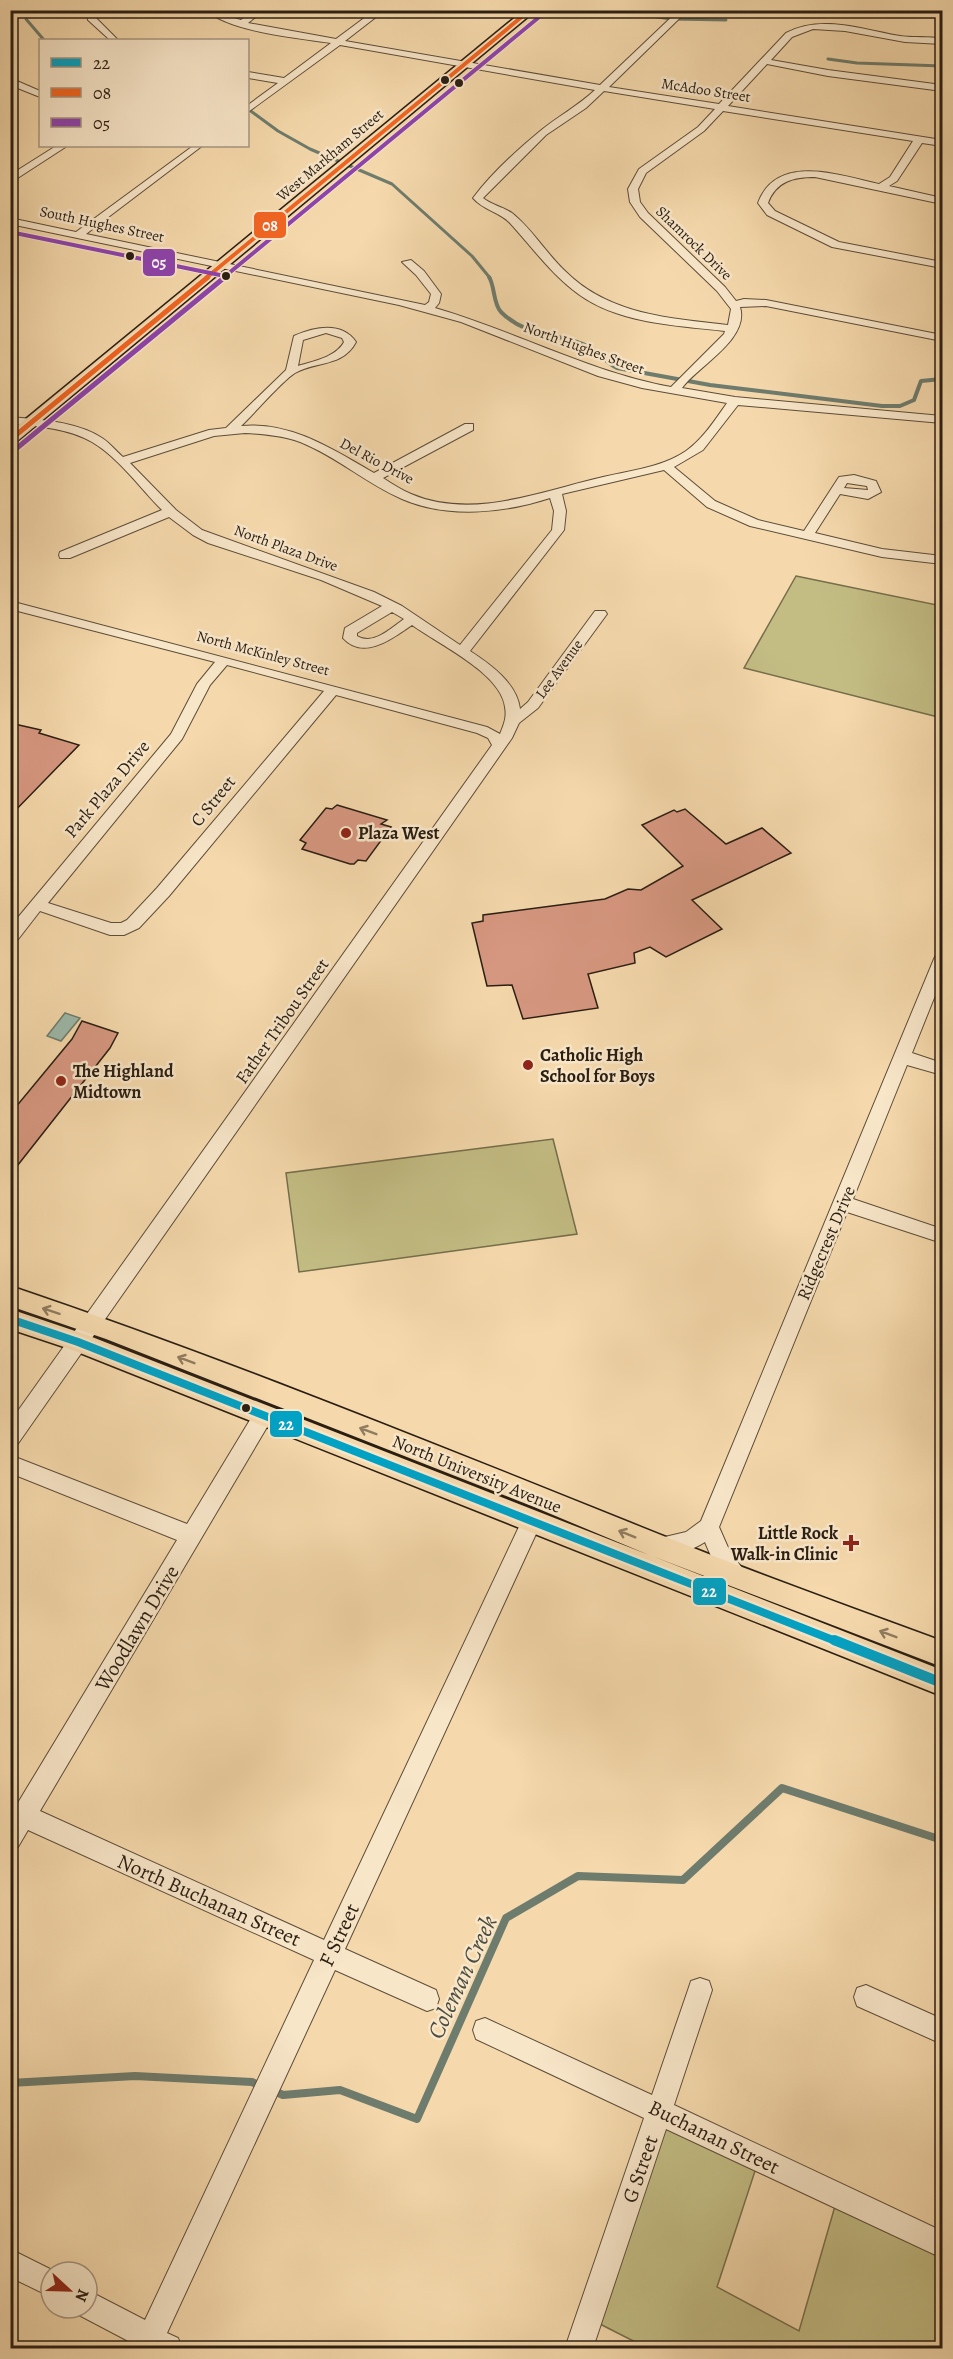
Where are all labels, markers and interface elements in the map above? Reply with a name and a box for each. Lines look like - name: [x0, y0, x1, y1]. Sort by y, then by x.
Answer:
- legend: [39, 39, 249, 147]
- text: 22: [93, 51, 111, 75]
- street label: McAdoo Street: [660, 73, 752, 107]
- unlabelled marker: [439, 74, 451, 86]
- unlabelled marker: [453, 77, 465, 89]
- text: 08: [93, 81, 111, 105]
- street label: West Markham Street: [272, 104, 388, 206]
- text: 05: [93, 111, 110, 135]
- street label: South Hughes Street: [38, 201, 166, 247]
- street label: Shamrock Drive: [652, 201, 737, 285]
- line badge: 08: [253, 211, 287, 239]
- text: 08: [262, 215, 278, 237]
- line badge: 05: [142, 248, 176, 277]
- unlabelled marker: [124, 250, 136, 262]
- text: 05: [152, 252, 167, 274]
- unlabelled marker: [220, 270, 232, 282]
- street label: North Hughes Street: [521, 317, 647, 379]
- street label: Del Rio Drive: [336, 433, 418, 489]
- street label: North Plaza Drive: [231, 520, 341, 576]
- street label: North McKinley Street: [194, 626, 332, 680]
- street label: Lee Avenue: [531, 635, 587, 703]
- street label: Park Plaza Drive: [59, 735, 155, 843]
- street label: C Street: [185, 770, 241, 832]
- place label: Plaza West: [358, 821, 440, 845]
- marker: Plaza West: [339, 826, 353, 840]
- street label: Father Tribou Street: [230, 954, 334, 1088]
- place label: Catholic High School for Boys: [540, 1043, 655, 1088]
- marker: Catholic High School for Boys: [521, 1058, 535, 1072]
- place label: The Highland Midtown: [73, 1059, 174, 1104]
- marker: The Highland Midtown: [54, 1074, 68, 1088]
- street label: Ridgecrest Drive: [791, 1182, 861, 1304]
- one-way arrow: [42, 1304, 61, 1315]
- one-way arrow: [178, 1354, 196, 1365]
- unlabelled marker: [240, 1402, 252, 1414]
- line badge: 22: [269, 1410, 303, 1438]
- text: 22: [278, 1414, 294, 1436]
- one-way arrow: [359, 1425, 378, 1436]
- street label: North University Avenue: [389, 1429, 565, 1519]
- place label: Little Rock Walk-in Clinic: [730, 1521, 839, 1566]
- one-way arrow: [618, 1528, 637, 1539]
- marker: Little Rock Walk-in Clinic: [842, 1534, 860, 1552]
- street label: Woodlawn Drive: [88, 1560, 186, 1697]
- line badge: 22: [692, 1577, 727, 1606]
- text: 22: [701, 1581, 717, 1603]
- one-way arrow: [879, 1627, 898, 1638]
- street label: North Buchanan Street: [113, 1847, 305, 1953]
- street label: F Street: [312, 1899, 366, 1971]
- water label: Coleman Creek: [419, 1910, 505, 2044]
- street label: Buchanan Street: [644, 2093, 784, 2181]
- street label: G Street: [615, 2131, 665, 2207]
- north arrow: [39, 2260, 99, 2320]
- text: N: [69, 2286, 94, 2305]

